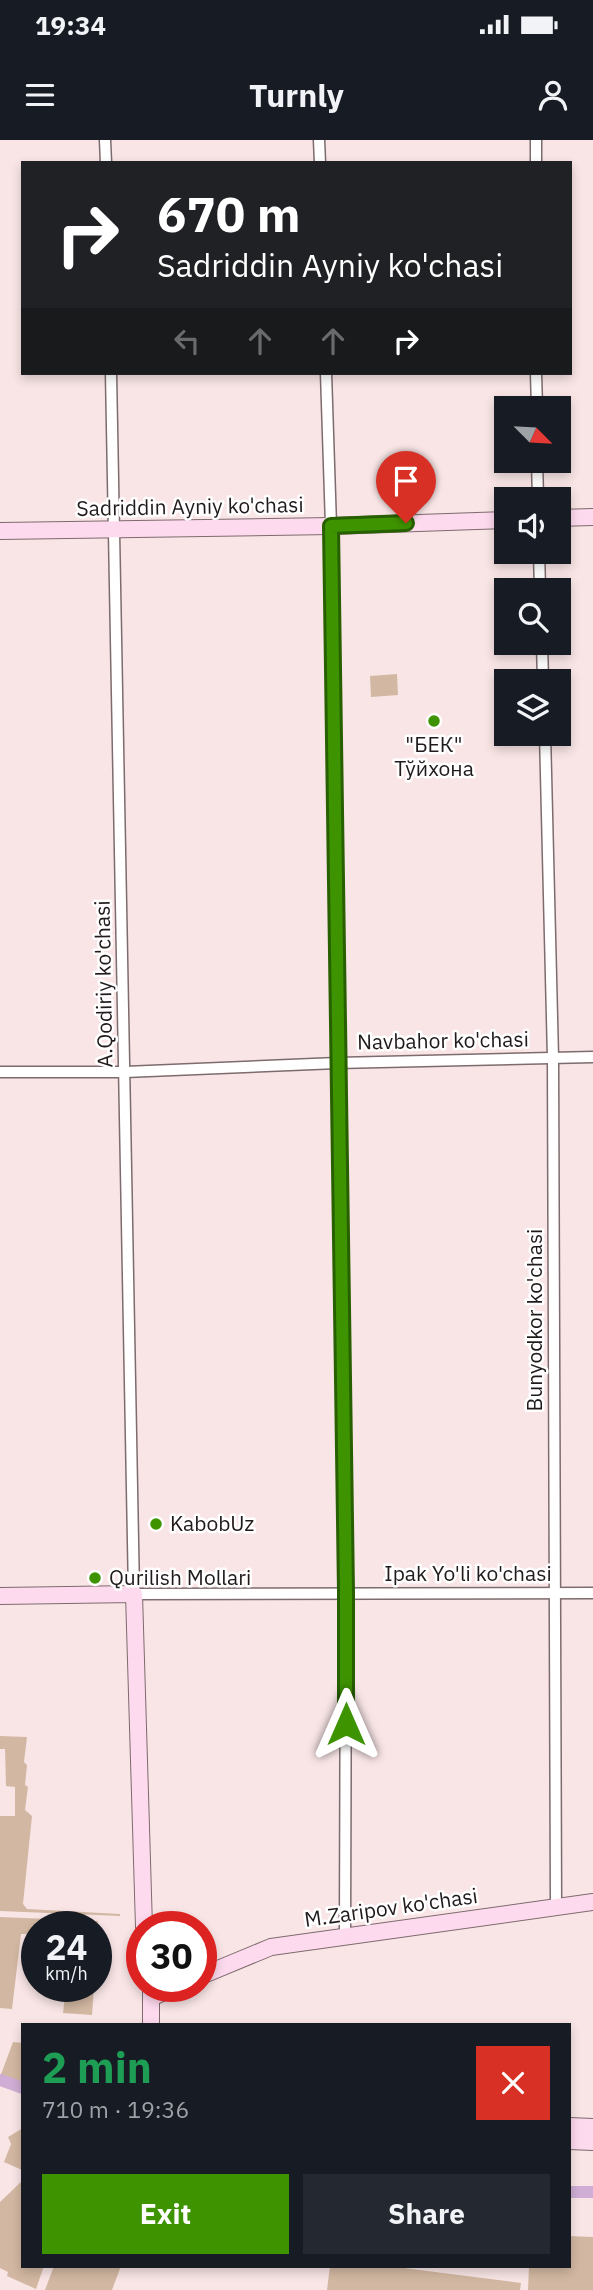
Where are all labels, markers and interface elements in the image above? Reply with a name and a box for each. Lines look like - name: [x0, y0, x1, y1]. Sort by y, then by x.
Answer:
- text: 19:34: [35, 8, 106, 42]
- text: Turnly: [249, 74, 344, 116]
- icon: menu: [21, 76, 59, 114]
- icon: person: [534, 76, 572, 114]
- text: 670 m: [157, 182, 301, 245]
- icon: right: [42, 189, 133, 280]
- text: Sadriddin Ayniy ko'chasi: [157, 244, 503, 286]
- icon: left: [168, 322, 206, 360]
- icon: ahead: [241, 322, 279, 360]
- icon: ahead: [314, 322, 352, 360]
- icon: right: [387, 322, 425, 360]
- north arrow: [494, 396, 570, 472]
- map controls: [494, 396, 571, 746]
- pin: [376, 451, 436, 523]
- icon: arrive: [387, 462, 425, 500]
- button: sound: [494, 487, 571, 564]
- street label: Sadriddin Ayniy ko'chasi: [76, 490, 304, 522]
- button: search: [494, 578, 571, 655]
- button: layers: [494, 669, 571, 746]
- marker: "БЕК" Тўйхона: [426, 713, 442, 729]
- place label: "БЕК" Тўйхона: [394, 730, 474, 782]
- street label: A.Qodiriy ko'chasi: [88, 900, 118, 1068]
- street label: Navbahor ko'chasi: [357, 1025, 529, 1055]
- street label: Bunyodkor ko'chasi: [520, 1229, 548, 1411]
- place label: KabobUz: [170, 1509, 255, 1537]
- marker: KabobUz: [148, 1516, 164, 1532]
- street label: Ipak Yo'li ko'chasi: [384, 1559, 552, 1587]
- place label: Qurilish Mollari: [109, 1563, 251, 1591]
- marker: Qurilish Mollari: [87, 1570, 103, 1586]
- position arrow: [309, 1687, 383, 1761]
- street label: M.Zaripov ko'chasi: [302, 1881, 479, 1933]
- speed limit sign: 30: [126, 1911, 217, 2002]
- text: 24: [45, 1924, 88, 1970]
- text: km/h: [45, 1962, 88, 1985]
- text: 2 min: [42, 2040, 152, 2095]
- button: close: [476, 2046, 550, 2120]
- text: 710 m · 19:36: [42, 2094, 189, 2124]
- button: Exit: [42, 2174, 289, 2254]
- button: Share: [303, 2174, 550, 2254]

